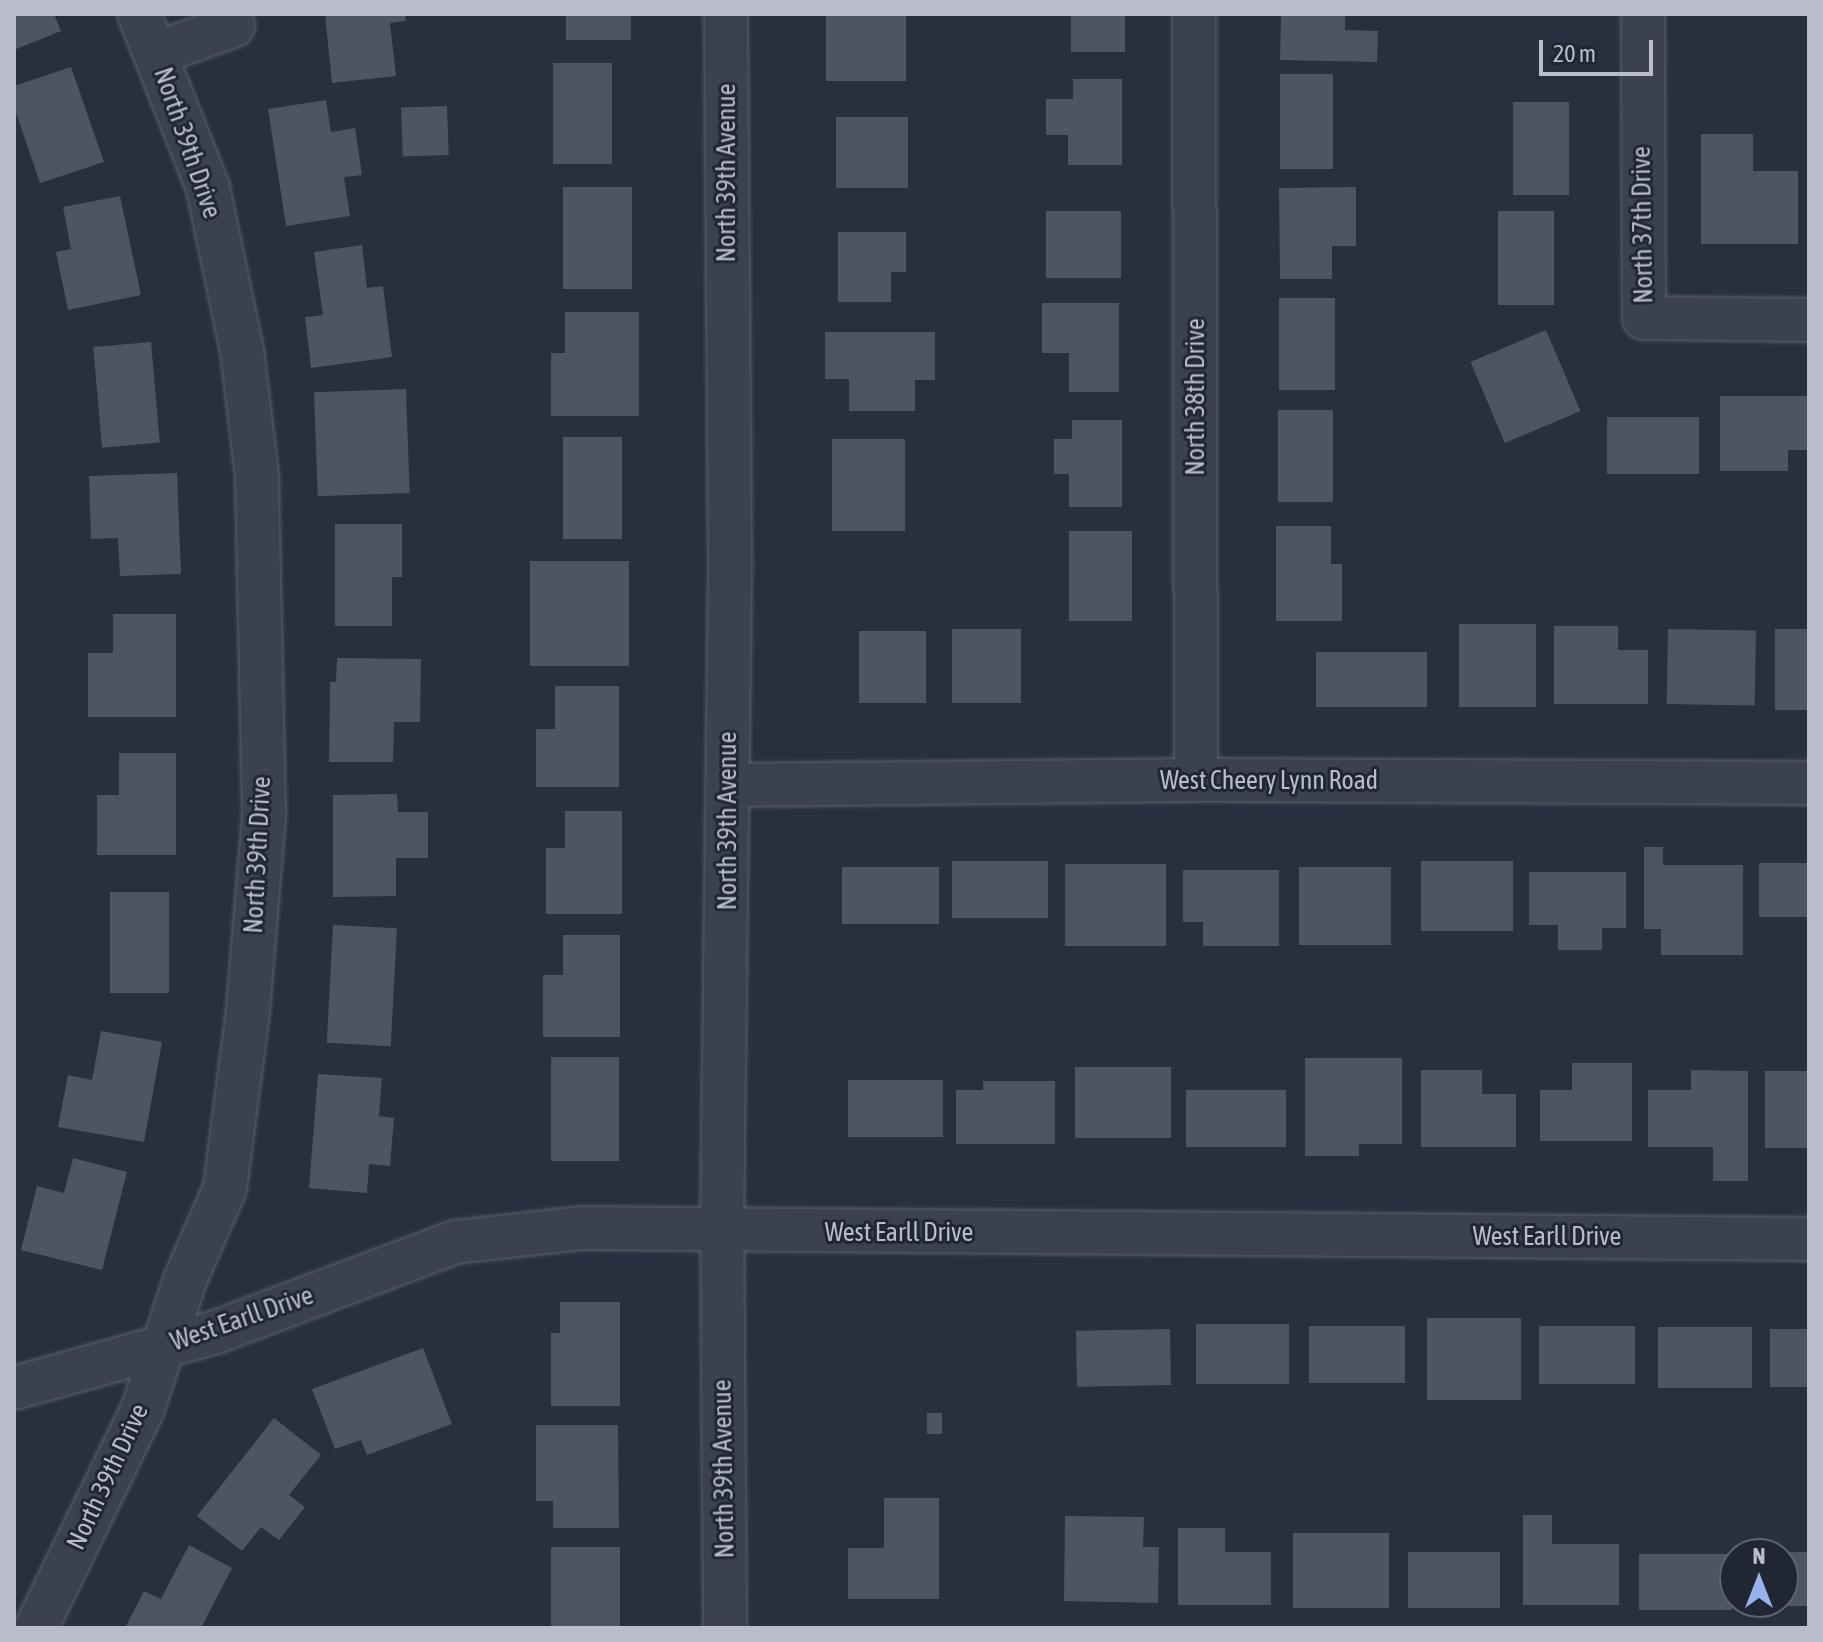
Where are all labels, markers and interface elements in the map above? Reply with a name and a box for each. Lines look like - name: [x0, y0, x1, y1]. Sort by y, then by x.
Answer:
- scale bar: [1543, 24, 1657, 74]
- text: 20 m: [1553, 40, 1596, 67]
- street label: North 39th Drive: [147, 64, 227, 222]
- street label: North 39th Avenue: [711, 84, 743, 262]
- street label: North 37th Drive: [1626, 146, 1660, 304]
- street label: North 38th Drive: [1180, 318, 1212, 476]
- street label: North 39th Avenue: [712, 732, 744, 910]
- street label: West Cheery Lynn Road: [1160, 765, 1378, 797]
- street label: North 39th Drive: [238, 776, 278, 934]
- street label: West Earll Drive: [825, 1217, 973, 1249]
- street label: West Earll Drive: [1473, 1221, 1621, 1253]
- street label: West Earll Drive: [167, 1280, 317, 1358]
- street label: North 39th Avenue: [707, 1379, 741, 1559]
- street label: North 39th Drive: [61, 1399, 155, 1555]
- north arrow: [1719, 1538, 1799, 1618]
- text: N: [1753, 1543, 1765, 1569]

